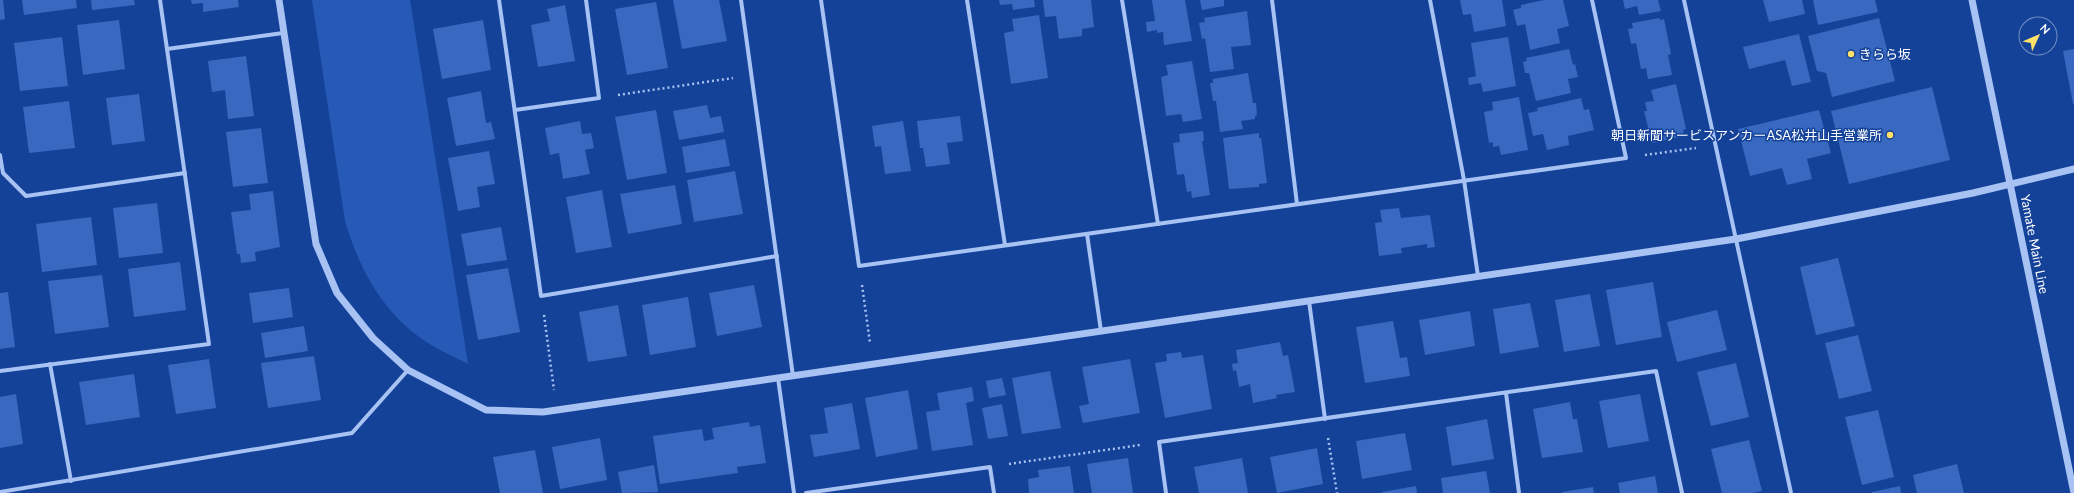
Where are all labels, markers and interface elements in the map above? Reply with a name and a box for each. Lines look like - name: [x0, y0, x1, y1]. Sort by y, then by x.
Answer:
- north arrow: [2018, 16, 2058, 56]
- text: N: [2038, 21, 2053, 36]
- place label: きらら坂: [1859, 46, 1911, 62]
- marker: きらら坂: [1846, 49, 1856, 59]
- place label: 朝日新聞サービスアンカーASA松井山手営業所: [1611, 127, 1882, 143]
- marker: 朝日新聞サービスアンカーASA松井山手営業所: [1885, 130, 1895, 140]
- street label: Yamate Main Line: [2018, 193, 2053, 295]

